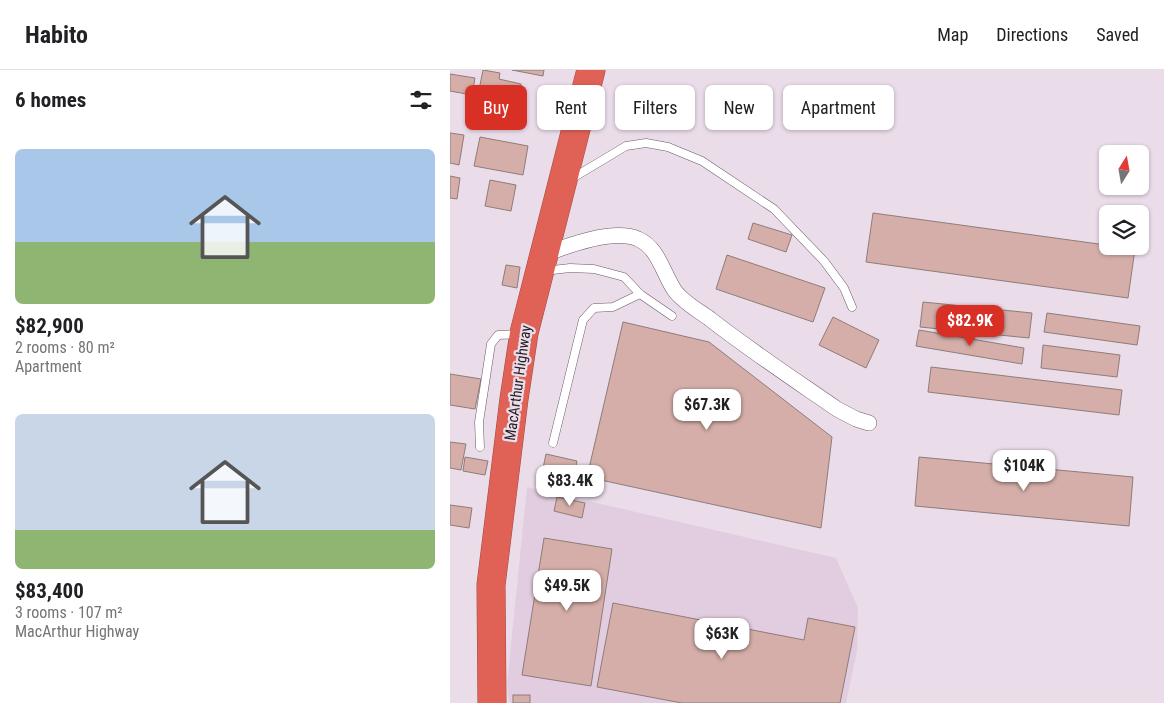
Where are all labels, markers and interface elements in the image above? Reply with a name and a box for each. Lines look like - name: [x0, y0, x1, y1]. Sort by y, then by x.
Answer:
- text: Habito: [25, 21, 88, 49]
- text: Map: [937, 24, 968, 45]
- text: Directions: [996, 24, 1068, 45]
- text: Saved: [1096, 24, 1139, 45]
- chip: Buy: [465, 85, 527, 130]
- chip: Rent: [537, 85, 605, 130]
- chip: Filters: [615, 85, 695, 130]
- chip: New: [705, 85, 773, 130]
- chip: Apartment: [783, 85, 894, 130]
- icon: filters: [407, 86, 435, 114]
- text: 6 homes: [15, 88, 86, 112]
- north arrow: [1099, 145, 1149, 195]
- map controls: [1099, 145, 1149, 255]
- icon: home: [180, 182, 270, 272]
- button: layers: [1099, 205, 1149, 255]
- pin: $82.9K: [929, 304, 1011, 347]
- text: $82.9K: [947, 311, 993, 330]
- text: $82,900: [15, 314, 84, 338]
- street label: MacArthur Highway: [501, 324, 535, 442]
- text: 2 rooms · 80 m²: [15, 338, 115, 357]
- text: Apartment: [15, 357, 82, 376]
- pin: $67.3K: [666, 388, 748, 431]
- text: $67.3K: [684, 395, 730, 414]
- icon: home: [180, 447, 270, 537]
- pin: $104K: [989, 450, 1059, 492]
- text: $104K: [1003, 456, 1045, 475]
- pin: $83.4K: [529, 464, 611, 507]
- text: $83.4K: [547, 471, 593, 490]
- pin: $49.5K: [526, 570, 608, 612]
- text: $49.5K: [544, 576, 590, 595]
- text: $83,400: [15, 579, 84, 603]
- text: 3 rooms · 107 m²: [15, 603, 123, 622]
- pin: $63K: [692, 618, 752, 660]
- text: MacArthur Highway: [15, 622, 139, 641]
- text: $63K: [705, 624, 739, 643]

